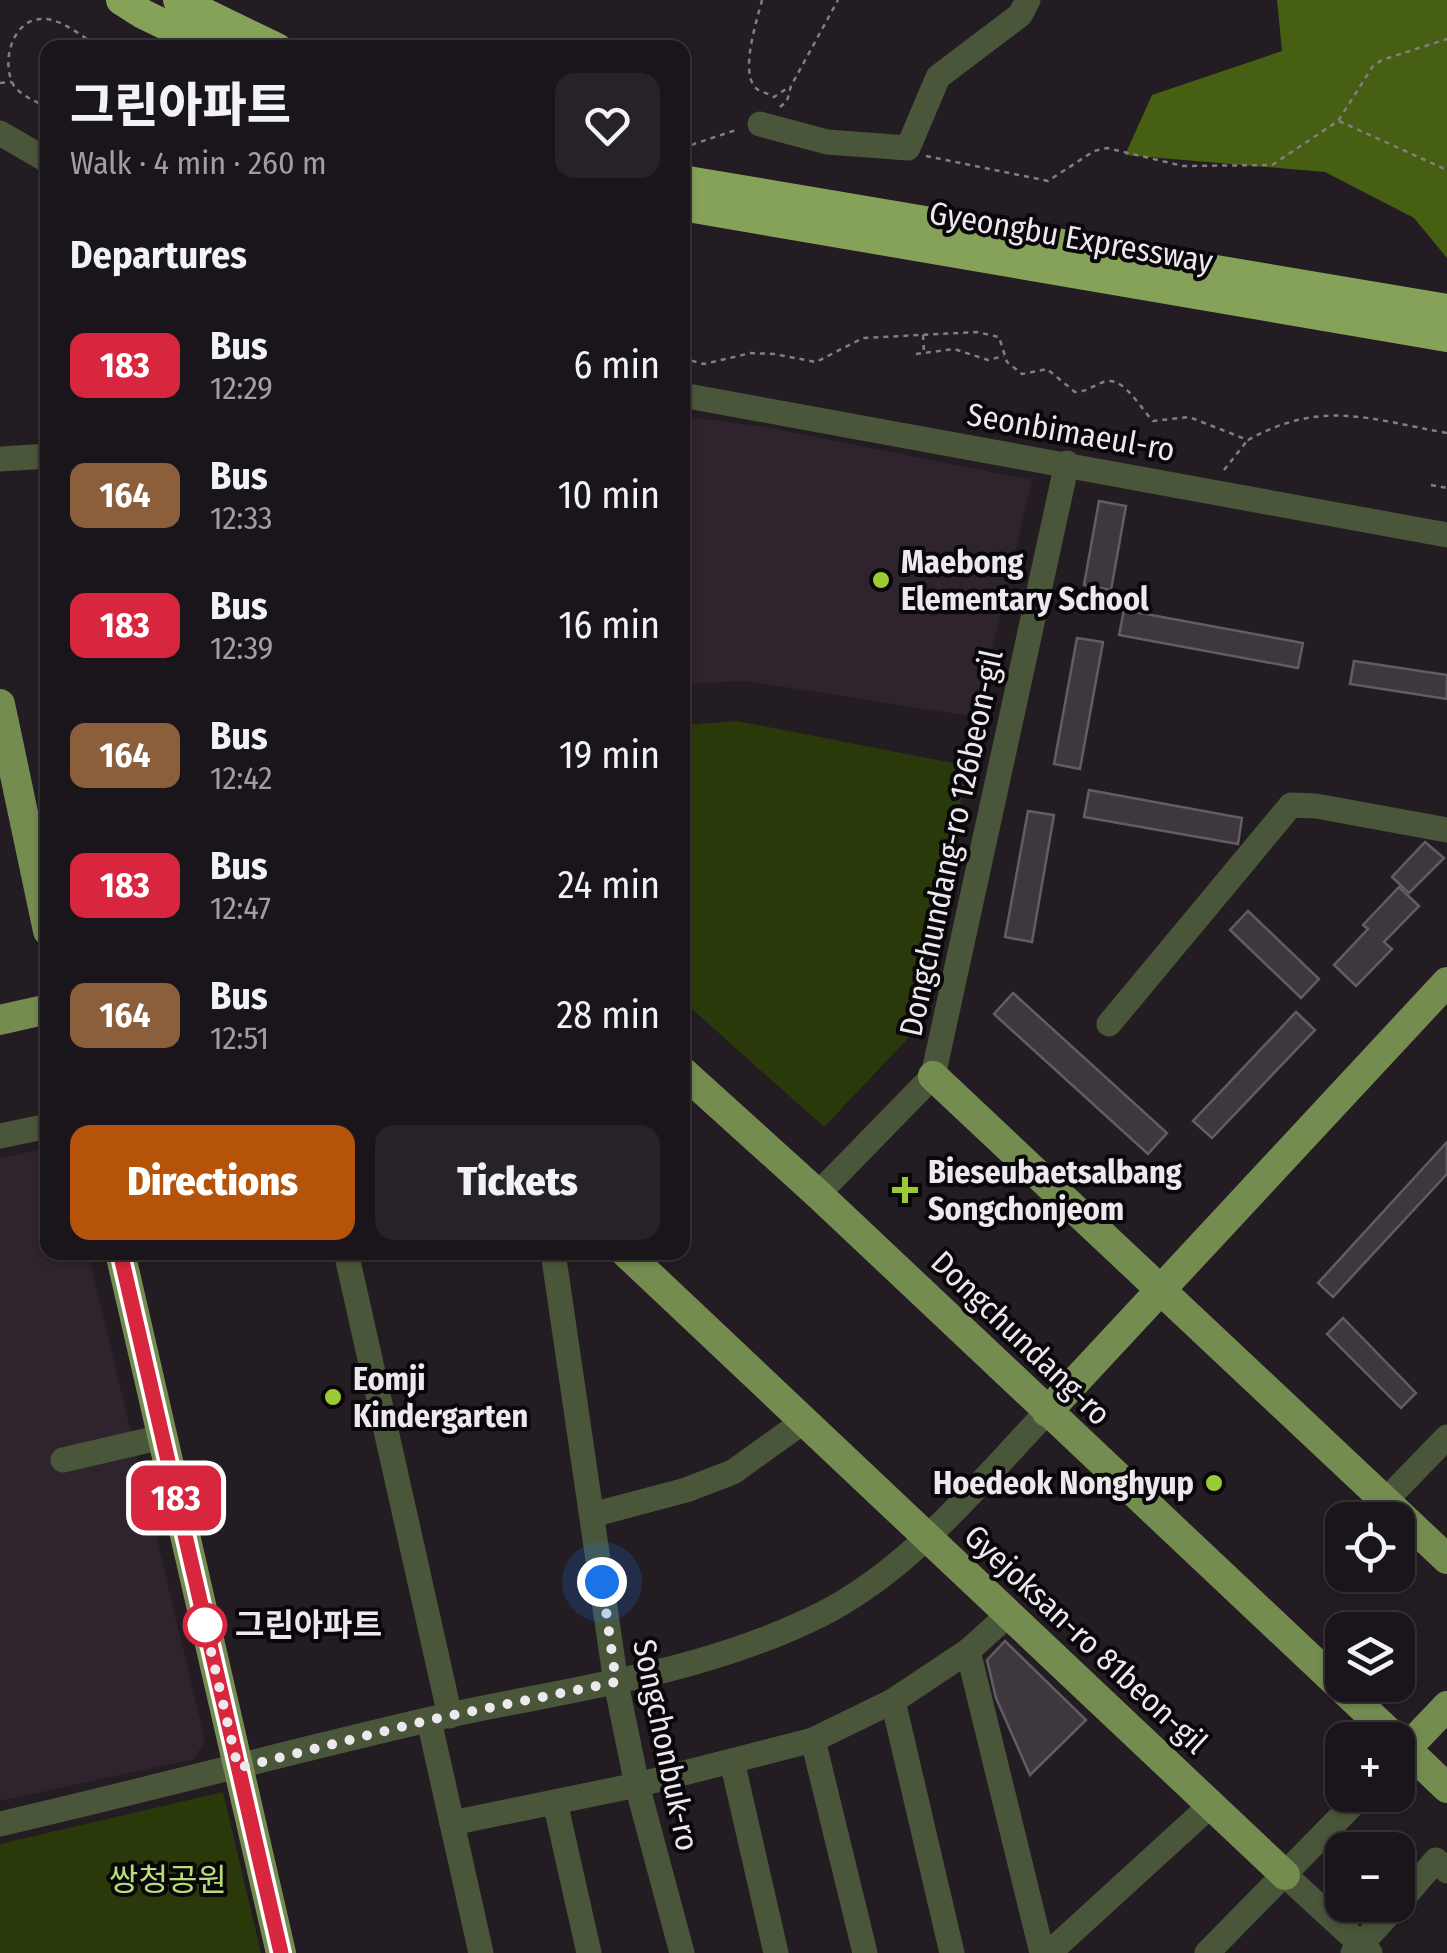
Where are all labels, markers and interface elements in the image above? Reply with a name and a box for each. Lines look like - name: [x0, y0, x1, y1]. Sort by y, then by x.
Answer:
- button: heart: [555, 73, 660, 178]
- text: 그린아파트: [70, 77, 291, 135]
- text: Walk · 4 min · 260 m: [70, 144, 327, 182]
- street label: Gyeongbu Expressway: [926, 193, 1216, 281]
- text: Departures: [70, 232, 247, 278]
- text: Bus: [210, 323, 268, 369]
- text: 6 min: [573, 342, 660, 388]
- text: 183: [100, 344, 150, 386]
- text: 12:29: [210, 369, 273, 407]
- street label: Seonbimaeul-ro: [964, 395, 1178, 469]
- text: Bus: [210, 453, 268, 499]
- text: 10 min: [558, 472, 660, 518]
- text: 164: [99, 474, 151, 516]
- text: 12:33: [210, 499, 273, 537]
- place label: Maebong Elementary School: [901, 543, 1149, 618]
- marker: Maebong Elementary School: [870, 569, 892, 591]
- text: Bus: [210, 583, 268, 629]
- text: 16 min: [559, 602, 660, 648]
- text: 183: [100, 604, 150, 646]
- text: 12:39: [210, 629, 273, 667]
- street label: Dongchundang-ro 126beon-gil: [891, 646, 1011, 1040]
- text: Bus: [210, 713, 268, 759]
- text: 19 min: [559, 732, 660, 778]
- text: 164: [99, 734, 151, 776]
- text: 12:42: [210, 759, 272, 797]
- text: Bus: [210, 843, 268, 889]
- text: 24 min: [558, 862, 660, 908]
- text: 183: [100, 864, 150, 906]
- text: 12:47: [210, 889, 271, 927]
- text: Bus: [210, 973, 268, 1019]
- text: 28 min: [556, 992, 660, 1038]
- text: 164: [99, 994, 151, 1036]
- text: 12:51: [210, 1019, 269, 1057]
- button: Directions: [70, 1125, 355, 1240]
- button: Tickets: [375, 1125, 660, 1240]
- place label: Bieseubaetsalbang Songchonjeom: [928, 1153, 1182, 1228]
- marker: Bieseubaetsalbang Songchonjeom: [892, 1177, 918, 1203]
- street label: Dongchundang-ro: [924, 1243, 1118, 1433]
- place label: Eomji Kindergarten: [353, 1360, 528, 1435]
- marker: Eomji Kindergarten: [322, 1386, 344, 1408]
- place label: Hoedeok Nonghyup: [933, 1464, 1194, 1502]
- line badge: 183: [119, 1466, 234, 1530]
- marker: Hoedeok Nonghyup: [1203, 1472, 1225, 1494]
- text: 183: [151, 1477, 201, 1519]
- map controls: [1325, 1502, 1415, 1922]
- button: locate: [1325, 1502, 1415, 1592]
- street label: Gyejoksan-ro 81beon-gil: [957, 1517, 1215, 1761]
- your location: [577, 1557, 627, 1607]
- marker: 그린아파트: [184, 1604, 226, 1646]
- place label: 그린아파트: [235, 1606, 382, 1644]
- button: layers: [1325, 1612, 1415, 1702]
- street label: Songchonbuk-ro: [625, 1636, 707, 1854]
- button: +: [1325, 1722, 1415, 1812]
- button: −: [1325, 1832, 1415, 1922]
- park label: 쌍청공원: [109, 1861, 227, 1899]

